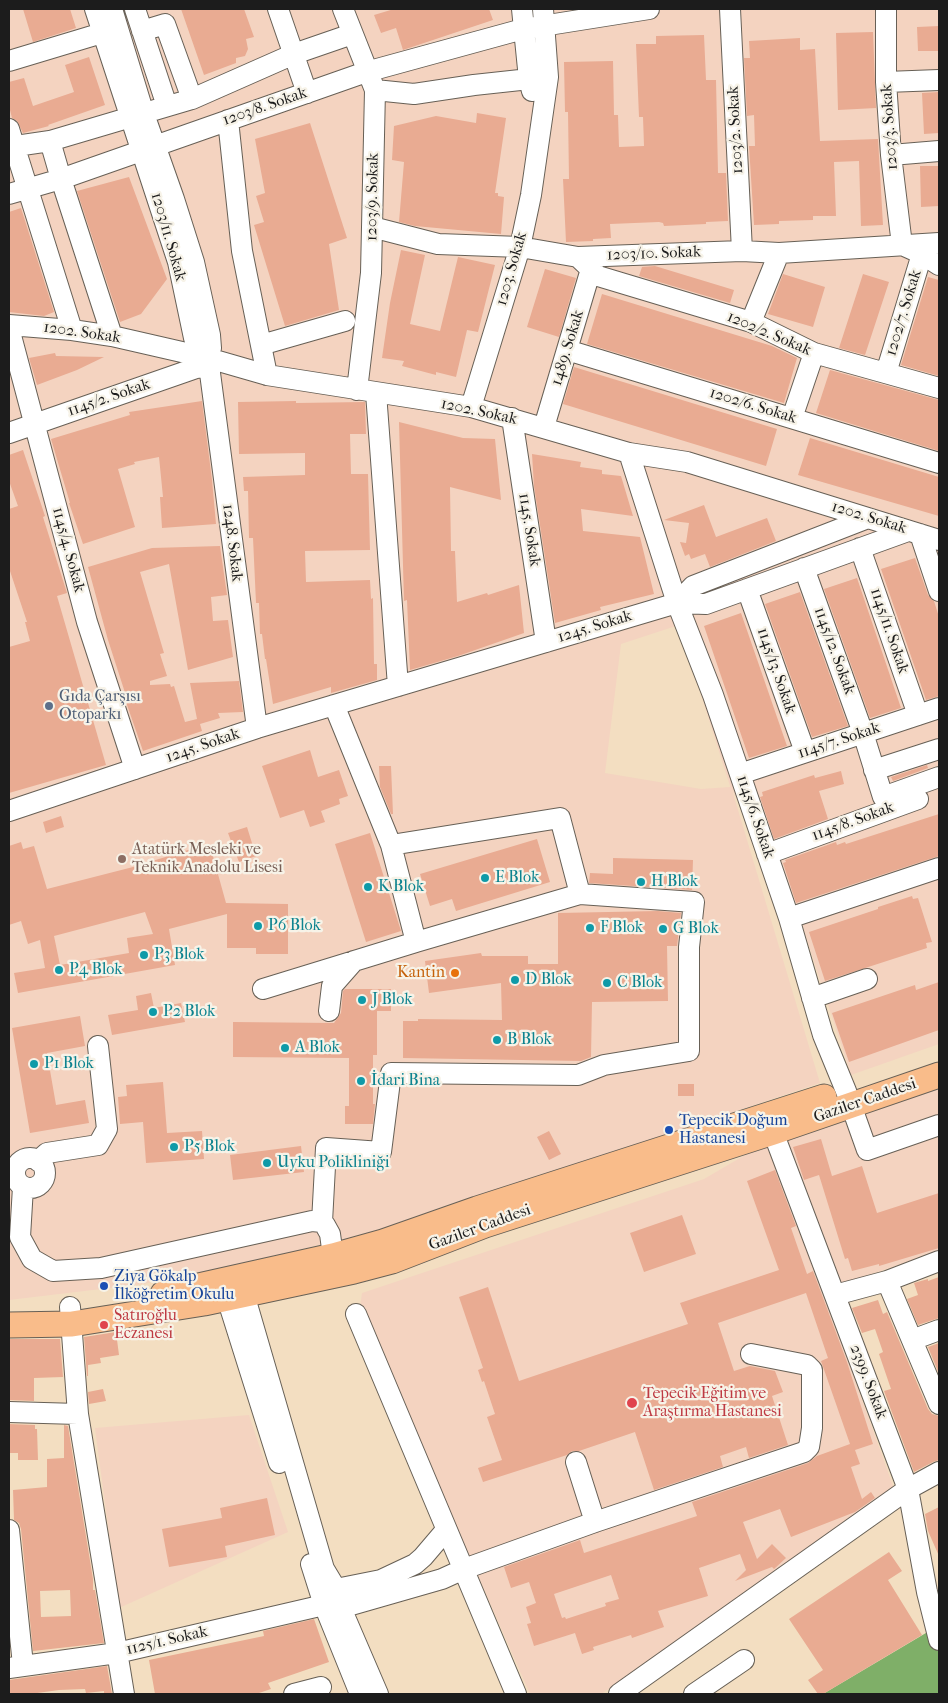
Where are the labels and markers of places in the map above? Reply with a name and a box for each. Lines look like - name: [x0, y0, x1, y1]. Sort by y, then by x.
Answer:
- place label: Gıda Çarşısı Otoparkı: [59, 687, 141, 725]
- marker: Gıda Çarşısı Otoparkı: [43, 700, 55, 712]
- place label: Atatürk Mesleki ve Teknik Anadolu Lisesi: [132, 840, 283, 878]
- marker: Atatürk Mesleki ve Teknik Anadolu Lisesi: [116, 853, 128, 865]
- place label: E Blok: [495, 868, 539, 888]
- marker: E Blok: [479, 872, 491, 884]
- place label: H Blok: [651, 872, 698, 892]
- marker: H Blok: [635, 876, 647, 888]
- place label: K Blok: [378, 877, 424, 897]
- marker: K Blok: [362, 881, 374, 893]
- place label: P6 Blok: [268, 916, 321, 936]
- place label: F Blok: [600, 918, 643, 938]
- place label: G Blok: [673, 919, 719, 939]
- marker: P6 Blok: [252, 920, 264, 932]
- marker: F Blok: [584, 922, 596, 934]
- marker: G Blok: [657, 923, 669, 935]
- place label: P3 Blok: [154, 945, 205, 965]
- marker: P3 Blok: [138, 949, 150, 961]
- place label: P4 Blok: [69, 960, 122, 980]
- place label: Kantin: [397, 963, 445, 983]
- marker: P4 Blok: [53, 964, 65, 976]
- marker: Kantin: [449, 967, 461, 979]
- place label: D Blok: [525, 970, 572, 990]
- place label: C Blok: [617, 973, 662, 993]
- marker: D Blok: [509, 974, 521, 986]
- marker: C Blok: [601, 977, 613, 989]
- place label: J Blok: [372, 990, 412, 1010]
- marker: J Blok: [356, 994, 368, 1006]
- place label: P2 Blok: [163, 1002, 215, 1022]
- marker: P2 Blok: [147, 1006, 159, 1018]
- place label: B Blok: [507, 1030, 552, 1050]
- marker: B Blok: [491, 1034, 503, 1046]
- place label: A Blok: [295, 1038, 340, 1058]
- marker: A Blok: [279, 1042, 291, 1054]
- place label: P1 Blok: [44, 1054, 94, 1074]
- marker: P1 Blok: [28, 1058, 40, 1070]
- place label: İdari Bina: [371, 1071, 440, 1091]
- marker: İdari Bina: [355, 1075, 367, 1087]
- place label: Tepecik Doğum Hastanesi: [679, 1111, 788, 1149]
- marker: Tepecik Doğum Hastanesi: [663, 1124, 675, 1136]
- place label: P5 Blok: [184, 1137, 235, 1157]
- marker: P5 Blok: [168, 1141, 180, 1153]
- place label: Uyku Polikliniği: [277, 1153, 389, 1173]
- marker: Uyku Polikliniği: [261, 1157, 273, 1169]
- place label: Ziya Gökalp İlköğretim Okulu: [114, 1267, 234, 1305]
- marker: Ziya Gökalp İlköğretim Okulu: [98, 1280, 110, 1292]
- place label: Satıroğlu Eczanesi: [114, 1306, 177, 1344]
- marker: Satıroğlu Eczanesi: [98, 1319, 110, 1331]
- place label: Tepecik Eğitim ve Araştırma Hastanesi: [643, 1384, 782, 1422]
- marker: Tepecik Eğitim ve Araştırma Hastanesi: [625, 1396, 639, 1410]

